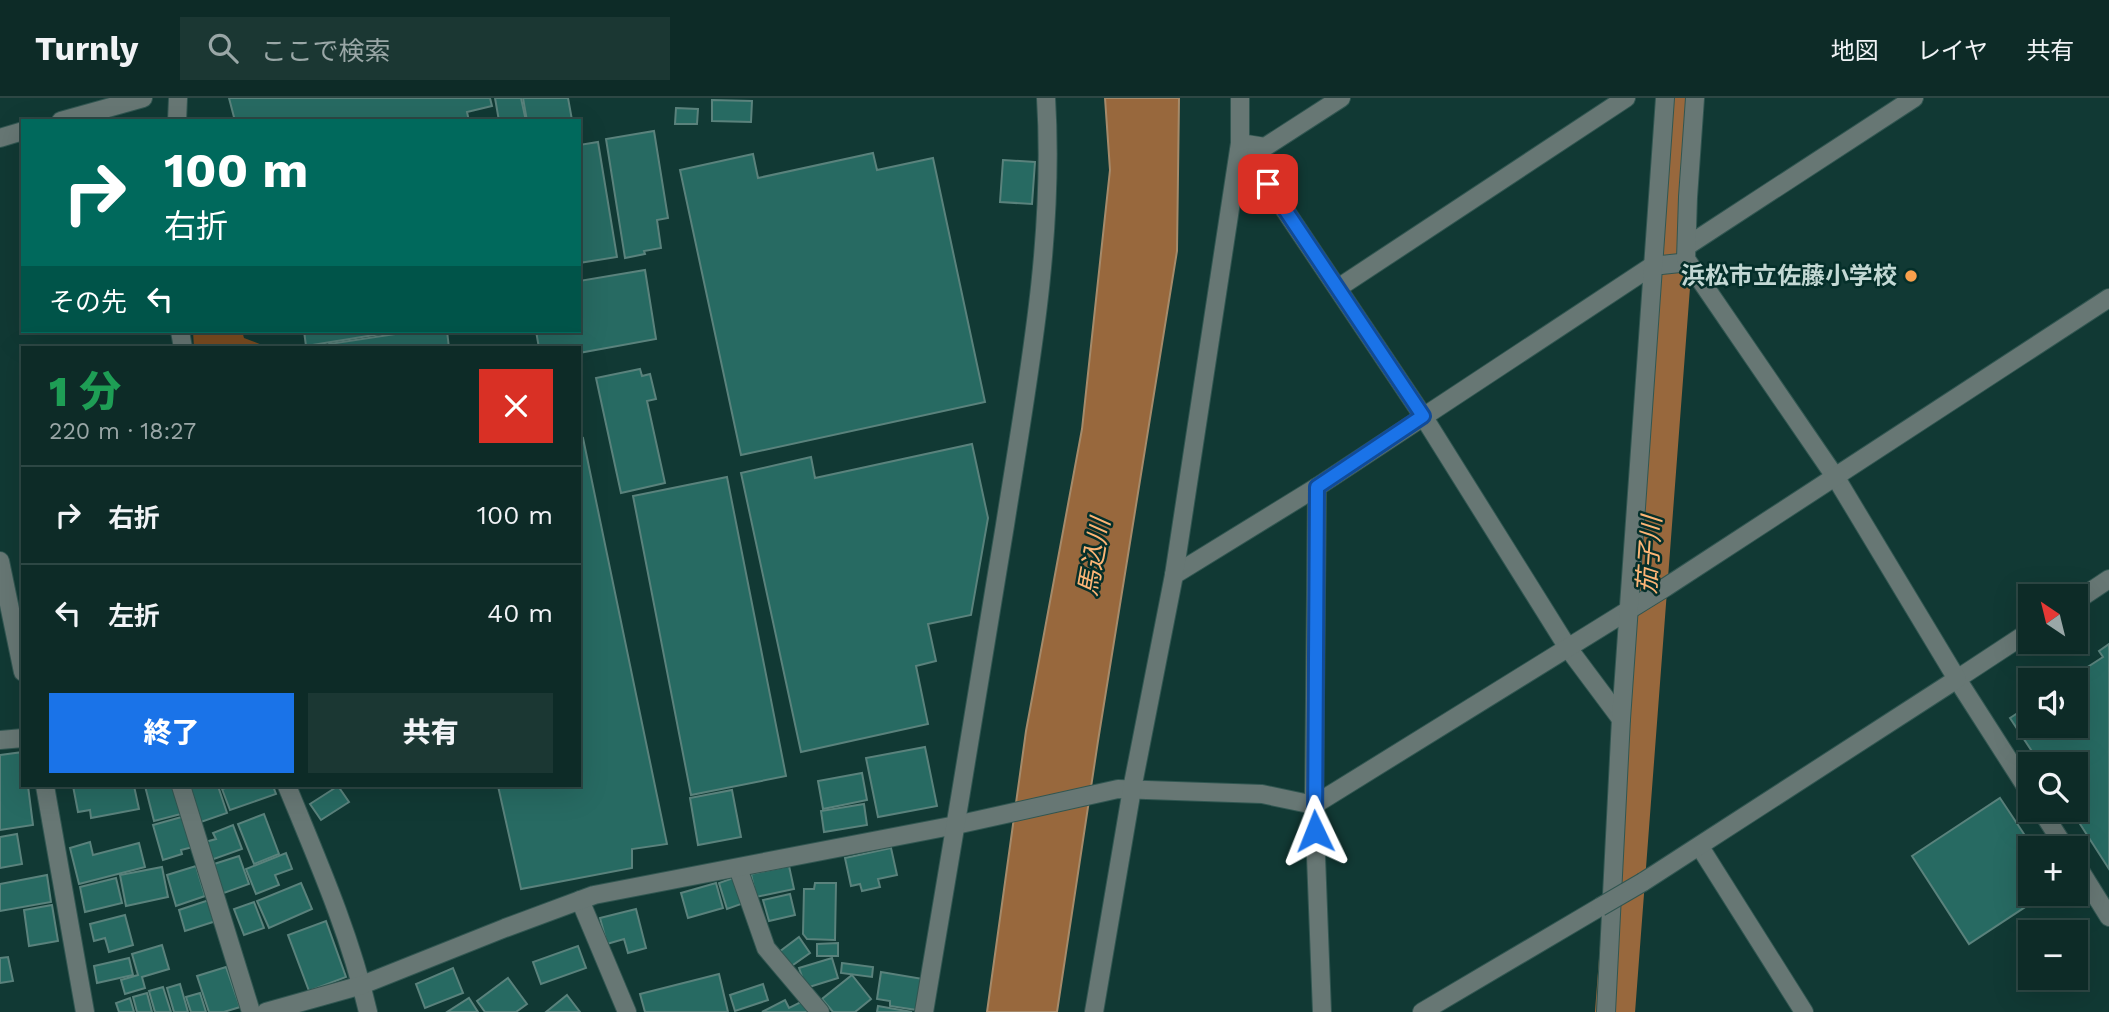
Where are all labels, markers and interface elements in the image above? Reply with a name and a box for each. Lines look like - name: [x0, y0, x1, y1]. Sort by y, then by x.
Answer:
- search box: [180, 17, 670, 80]
- text: Turnly: [35, 29, 138, 68]
- icon: search: [204, 29, 242, 67]
- text: ここで検索: [260, 36, 390, 66]
- text: 地図: [1831, 37, 1879, 65]
- text: レイヤ: [1917, 37, 1988, 65]
- text: 共有: [2026, 37, 2074, 65]
- text: 100 m: [164, 141, 308, 199]
- icon: right: [49, 147, 140, 238]
- pin: [1238, 154, 1298, 214]
- icon: arrive: [1249, 165, 1287, 203]
- text: 右折: [164, 207, 228, 245]
- place label: 浜松市立佐藤小学校: [1681, 262, 1897, 290]
- marker: 浜松市立佐藤小学校: [1903, 268, 1919, 284]
- icon: left: [141, 280, 179, 318]
- text: その先: [49, 287, 127, 317]
- text: 1 分: [49, 367, 121, 416]
- button: close: [479, 369, 553, 443]
- text: 220 m · 18:27: [49, 418, 196, 445]
- icon: right: [49, 496, 87, 534]
- text: 100 m: [477, 500, 553, 530]
- text: 右折: [108, 503, 160, 533]
- water label: 茄子川: [1631, 512, 1667, 595]
- water label: 馬込川: [1072, 513, 1116, 598]
- north arrow: [2018, 584, 2088, 654]
- map controls: [2018, 584, 2088, 990]
- icon: left: [49, 594, 87, 632]
- text: 40 m: [487, 598, 553, 628]
- text: 左折: [108, 601, 160, 631]
- button: sound: [2018, 668, 2088, 738]
- button: 終了: [49, 693, 294, 773]
- button: 共有: [308, 693, 553, 773]
- button: search: [2018, 752, 2088, 822]
- position arrow: [1278, 794, 1352, 868]
- button: +: [2018, 836, 2088, 906]
- button: −: [2018, 920, 2088, 990]

